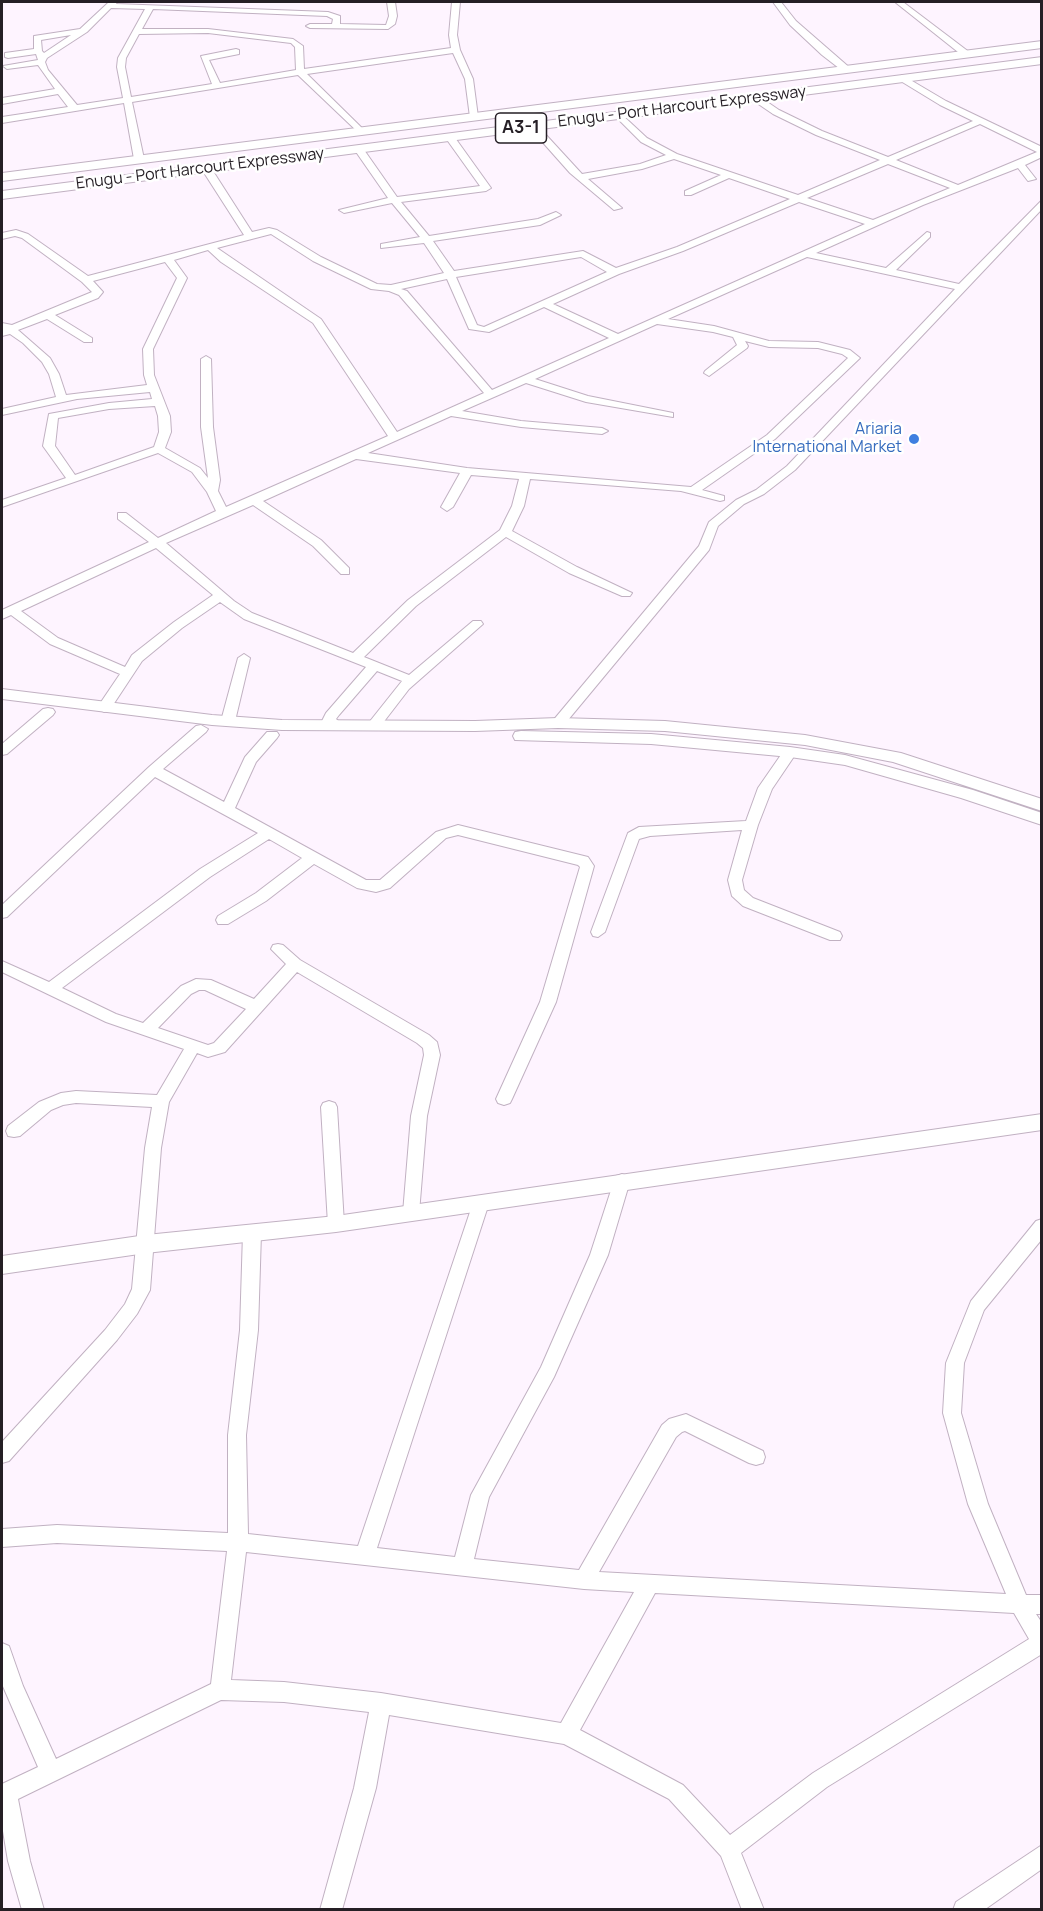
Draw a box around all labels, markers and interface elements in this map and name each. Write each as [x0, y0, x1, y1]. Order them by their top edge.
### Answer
street label: Enugu - Port Harcourt Expressway [557, 82, 807, 132]
road number: A3-1 [496, 113, 546, 143]
street label: Enugu - Port Harcourt Expressway [75, 144, 325, 194]
place label: Ariaria International Market [753, 420, 902, 458]
marker: Ariaria International Market [907, 432, 921, 446]

